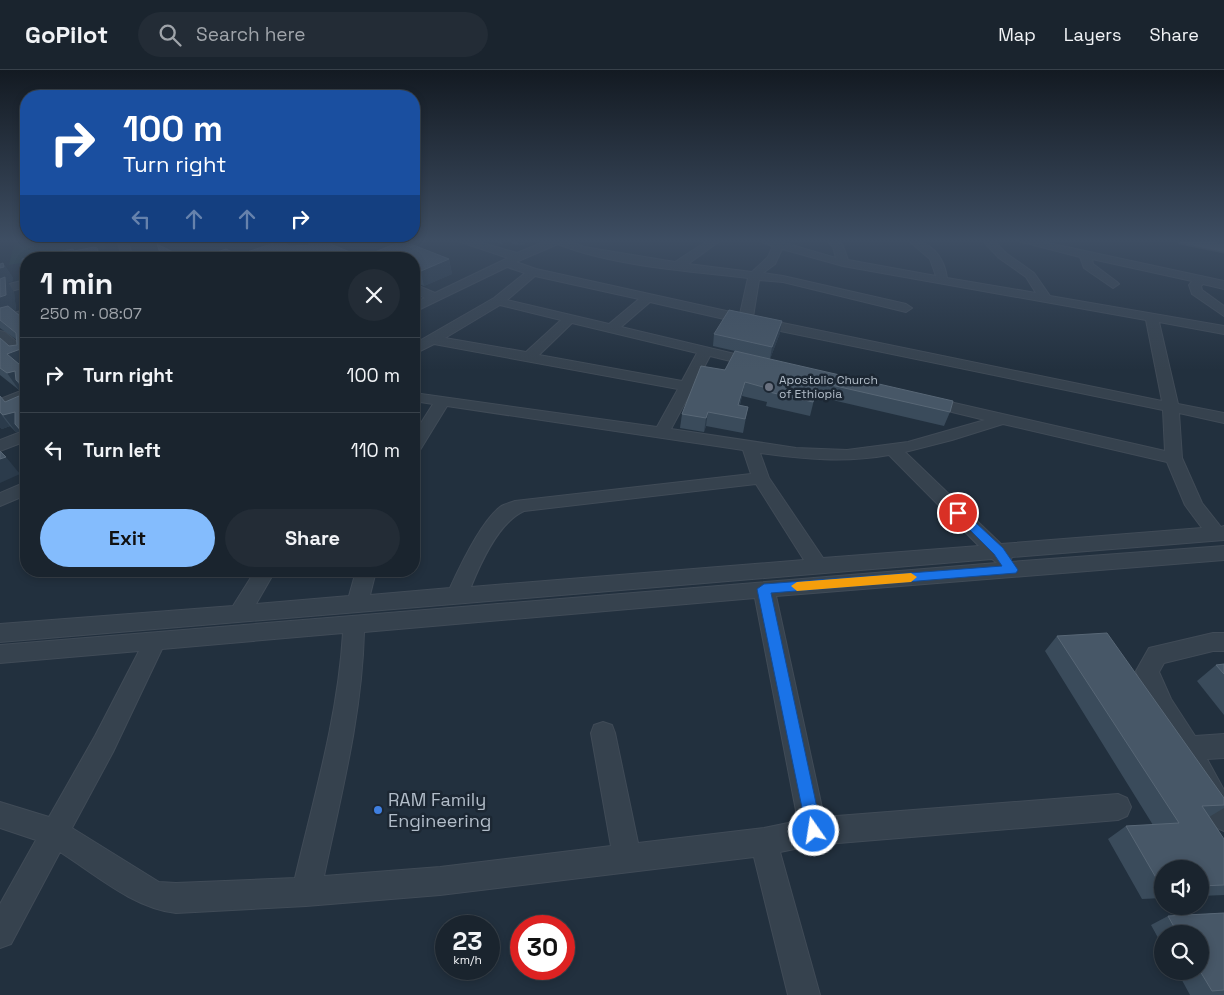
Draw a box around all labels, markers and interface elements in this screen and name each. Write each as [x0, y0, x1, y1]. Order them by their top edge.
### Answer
search box [138, 12, 488, 57]
text: GoPilot [25, 19, 108, 50]
icon: search [156, 21, 184, 49]
text: Search here [196, 22, 306, 47]
text: Map [998, 23, 1036, 46]
text: Layers [1064, 23, 1121, 46]
text: Share [1149, 23, 1199, 46]
text: 100 m [123, 107, 223, 151]
icon: right [40, 110, 105, 175]
text: Turn right [123, 150, 226, 178]
icon: left [127, 205, 155, 233]
icon: ahead [180, 205, 208, 233]
icon: ahead [233, 205, 261, 233]
icon: right [286, 205, 314, 233]
text: 1 min [40, 264, 113, 303]
button: close [348, 269, 400, 321]
text: 250 m · 08:07 [40, 303, 142, 324]
icon: right [40, 361, 68, 389]
text: Turn right [83, 363, 173, 388]
text: 100 m [346, 363, 400, 388]
place label: Apostolic Church of Ethiopia [779, 372, 878, 402]
marker: Apostolic Church of Ethiopia [763, 381, 775, 393]
icon: left [40, 436, 68, 464]
text: Turn left [83, 438, 161, 463]
text: 110 m [351, 438, 400, 463]
pin [937, 492, 979, 534]
icon: arrive [944, 499, 972, 527]
button: Exit [40, 509, 215, 567]
button: Share [225, 509, 400, 567]
place label: RAM Family Engineering [388, 788, 491, 832]
marker: RAM Family Engineering [372, 804, 384, 816]
position arrow [787, 804, 839, 856]
map controls [1154, 860, 1209, 980]
button: sound [1154, 860, 1209, 915]
speed limit sign: 30 [510, 915, 575, 980]
text: 23 [452, 925, 483, 957]
button: search [1154, 925, 1209, 980]
text: km/h [453, 952, 482, 968]

